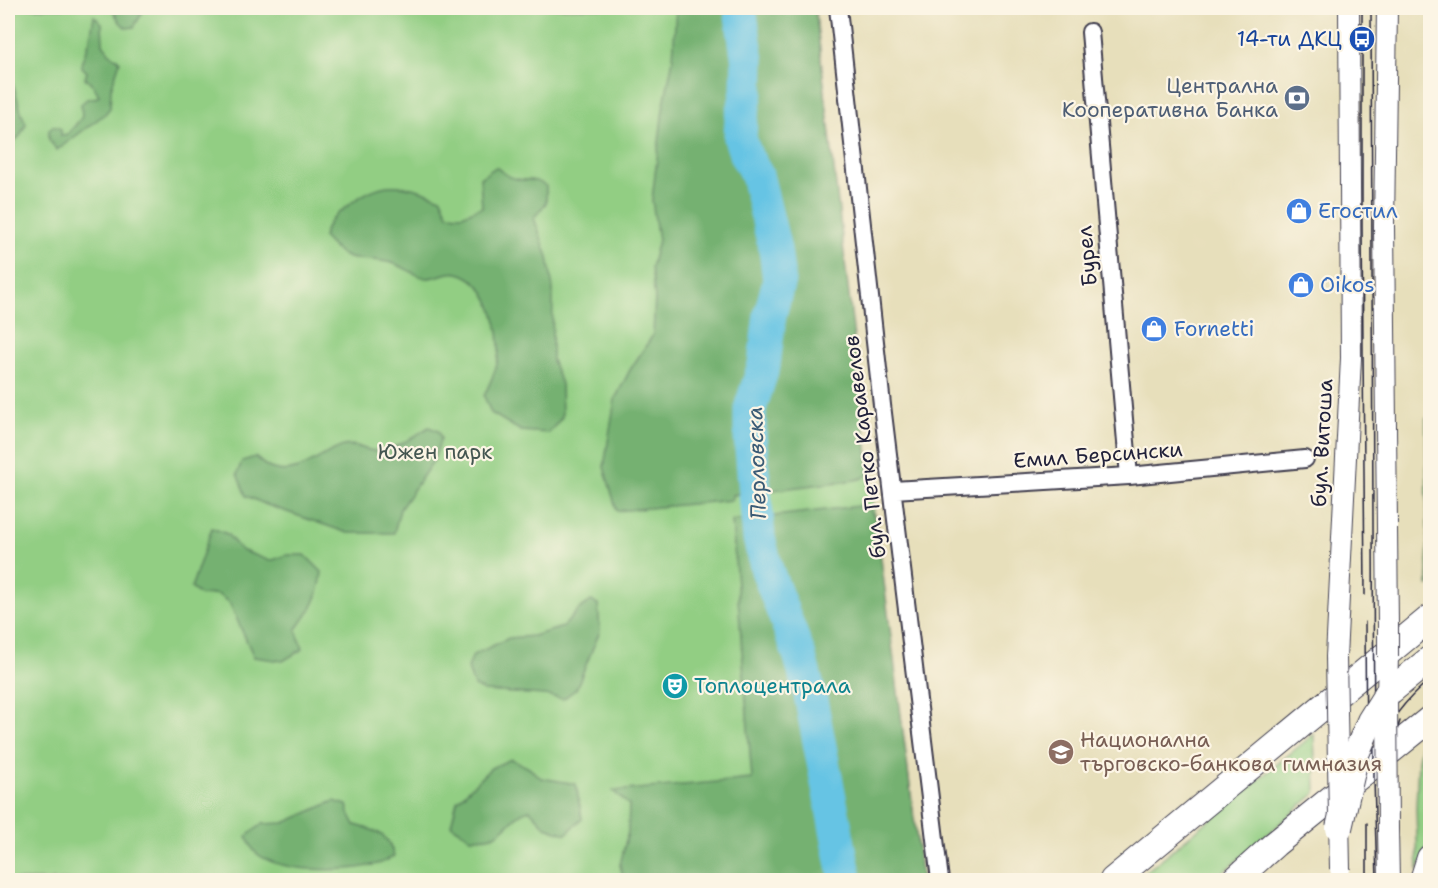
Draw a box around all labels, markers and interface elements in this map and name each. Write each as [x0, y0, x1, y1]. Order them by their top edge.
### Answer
bus stop icon: 14-ти ДКЦ [1347, 24, 1377, 54]
place label: 14-ти ДКЦ [1237, 25, 1342, 53]
place label: Централна Кооперативна Банка [1062, 72, 1278, 124]
bank icon: Централна Кооперативна Банка [1282, 83, 1312, 113]
shop icon: Егостил [1284, 196, 1314, 226]
place label: Егостил [1318, 197, 1398, 225]
street label: Бурел [1070, 224, 1104, 288]
shop icon: Oikos [1286, 270, 1316, 300]
place label: Oikos [1320, 271, 1375, 299]
shop icon: Fornetti [1139, 314, 1169, 344]
place label: Fornetti [1174, 315, 1254, 343]
street label: бул. Петко Каравелов [837, 334, 893, 560]
street label: бул. Витоша [1305, 378, 1339, 508]
water label: Перловска [740, 406, 773, 520]
street label: Емил Берсински [1012, 435, 1184, 475]
park label: Южен парк [378, 438, 492, 466]
theatre icon: Топлоцентрала [660, 671, 690, 701]
place label: Топлоцентрала [694, 672, 851, 700]
place label: Национална търговско-банкова гимназия [1080, 726, 1382, 778]
school or university icon: Национална търговско-банкова гимназия [1046, 737, 1076, 767]

